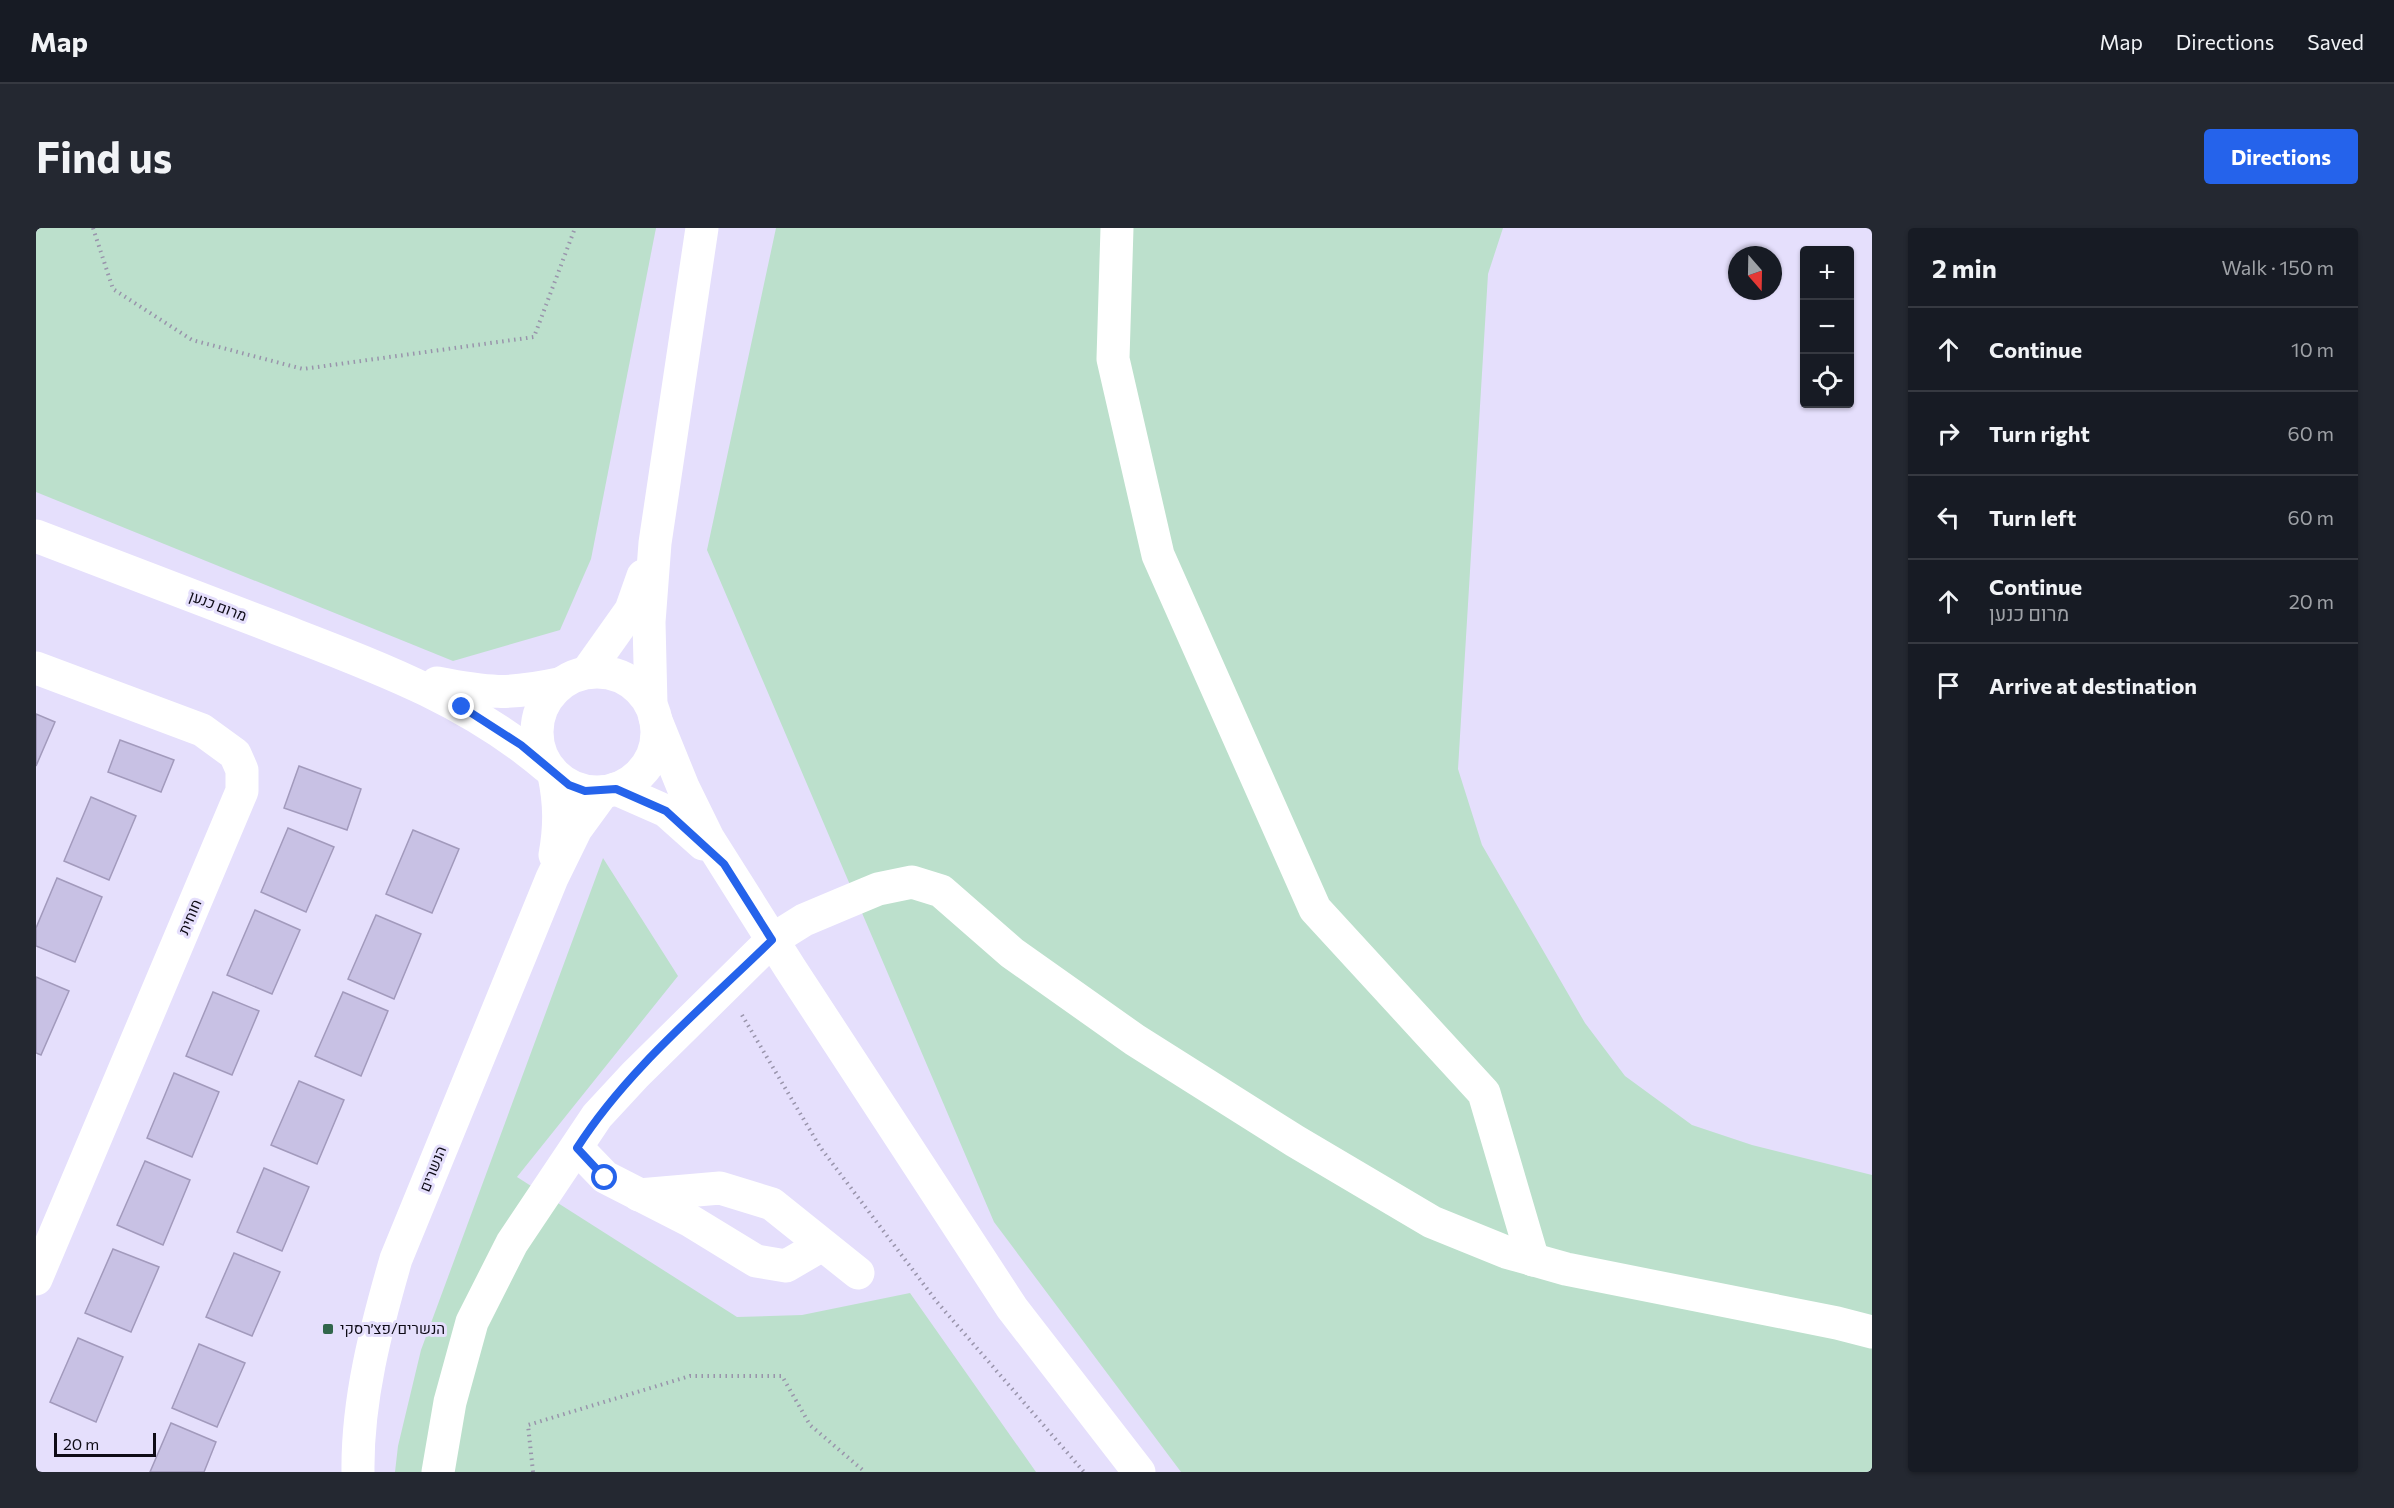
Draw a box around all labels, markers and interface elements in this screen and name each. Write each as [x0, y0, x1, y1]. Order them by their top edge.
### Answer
text: Map [30, 24, 88, 58]
text: Map [2100, 29, 2143, 54]
text: Directions [2176, 29, 2274, 54]
text: Saved [2307, 29, 2364, 54]
button: Directions [2204, 129, 2358, 184]
text: Find us [36, 130, 172, 182]
north arrow [1728, 246, 1782, 300]
map controls [1800, 246, 1854, 408]
button: + [1800, 246, 1854, 300]
text: 2 min [1932, 252, 1997, 283]
text: Walk · 150 m [2222, 255, 2334, 279]
button: − [1800, 300, 1854, 354]
icon: ahead [1932, 333, 1965, 366]
text: Continue [1989, 336, 2082, 363]
text: 10 m [2291, 337, 2334, 361]
button: locate [1800, 354, 1854, 408]
icon: right [1932, 417, 1965, 450]
text: Turn right [1989, 420, 2090, 447]
text: 60 m [2288, 421, 2334, 445]
icon: left [1932, 501, 1965, 534]
text: Turn left [1989, 504, 2076, 531]
text: 60 m [2288, 505, 2334, 529]
text: Continue [1989, 573, 2082, 600]
icon: ahead [1932, 585, 1965, 618]
street label: מרום כנען [187, 586, 250, 624]
text: 20 m [2289, 589, 2334, 613]
text: מרום כנען [1989, 601, 2069, 625]
icon: arrive [1932, 669, 1965, 702]
text: Arrive at destination [1989, 672, 2197, 699]
route end [448, 693, 474, 719]
street label: חוחית [174, 896, 205, 937]
street label: הנשרים [415, 1143, 449, 1194]
route start [591, 1164, 617, 1190]
place label: הנשרים/פצ׳רסקי [340, 1319, 445, 1337]
marker: הנשרים/פצ׳רסקי [321, 1322, 335, 1336]
scale bar [54, 1430, 156, 1458]
text: 20 m [63, 1434, 99, 1453]

